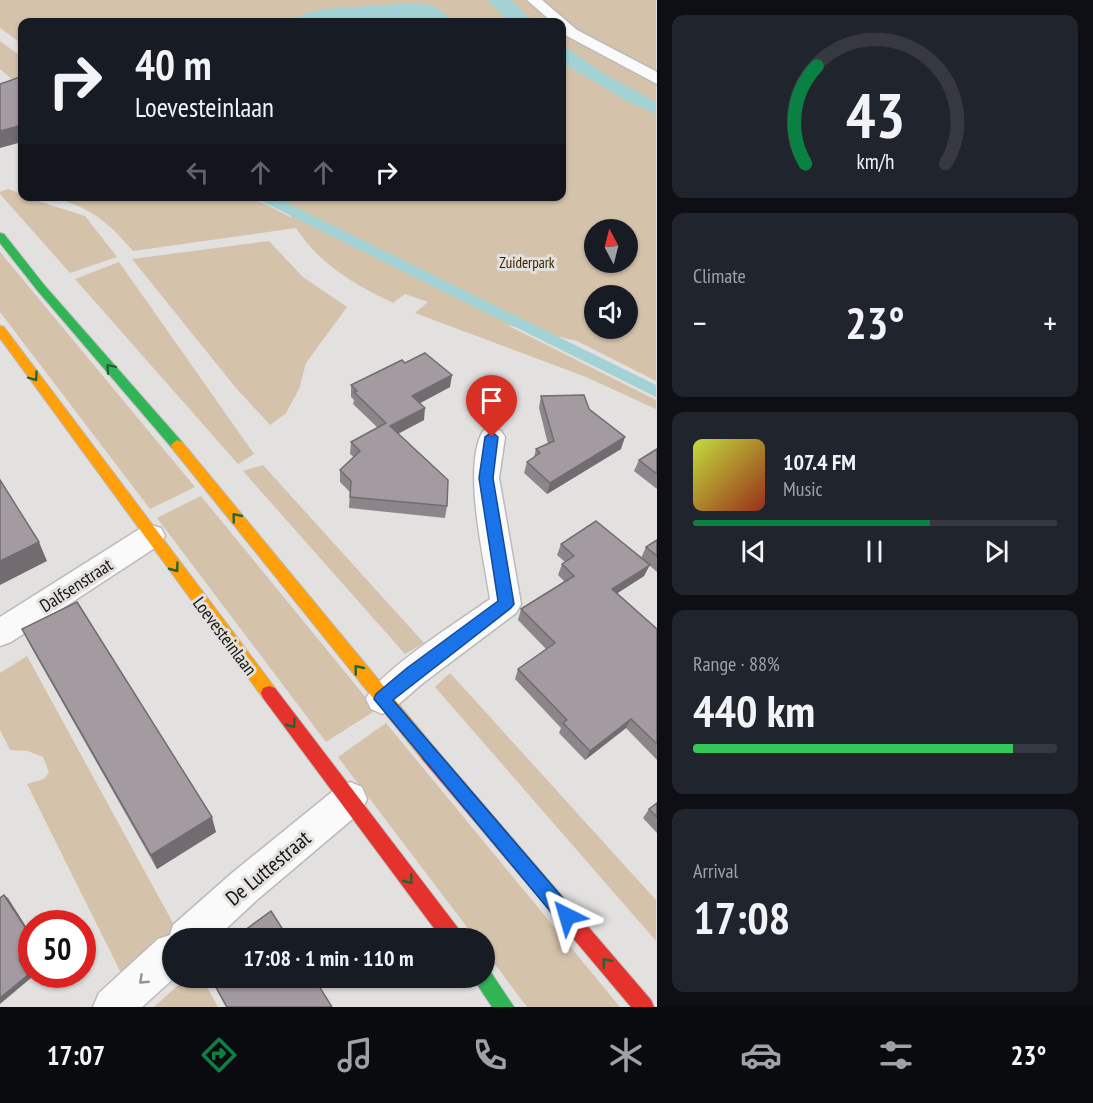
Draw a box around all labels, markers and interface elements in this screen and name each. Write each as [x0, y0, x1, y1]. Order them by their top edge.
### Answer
text: 40 m [135, 37, 212, 92]
icon: right [36, 42, 114, 120]
text: 43 [845, 74, 905, 155]
text: Loevesteinlaan [135, 90, 274, 124]
text: km/h [856, 147, 894, 175]
icon: left [181, 156, 214, 189]
icon: ahead [244, 156, 277, 189]
icon: ahead [307, 156, 340, 189]
icon: right [370, 156, 403, 189]
north arrow [584, 219, 638, 273]
map controls [584, 219, 638, 339]
park label: Zuiderpark [499, 253, 555, 272]
text: Climate [693, 263, 746, 289]
button: sound [584, 285, 638, 339]
text: 23° [845, 293, 905, 351]
text: − [693, 301, 707, 344]
text: + [1043, 301, 1057, 344]
one-way arrow [106, 364, 117, 375]
one-way arrow [27, 371, 38, 382]
pin [466, 375, 517, 437]
icon: arrive [475, 384, 508, 417]
text: 107.4 FM [783, 448, 856, 476]
text: Music [783, 476, 823, 502]
one-way arrow [233, 513, 244, 524]
icon: previous [737, 535, 770, 568]
icon: pause [858, 535, 891, 568]
icon: next [980, 535, 1013, 568]
street label: Dalfsenstraat [35, 553, 117, 617]
one-way arrow [167, 561, 178, 572]
street label: Loevesteinlaan [188, 592, 262, 680]
text: Range · 88% [693, 651, 780, 677]
one-way arrow [355, 665, 366, 676]
text: 440 km [693, 681, 815, 739]
one-way arrow [284, 718, 295, 729]
street label: De Luttestraat [220, 824, 316, 911]
text: Arrival [693, 858, 738, 884]
one-way arrow [402, 873, 413, 884]
position arrow [535, 884, 599, 948]
text: 17:08 [693, 888, 790, 946]
speed limit sign: 50 [18, 910, 96, 988]
text: 17:08 · 1 min · 110 m [243, 944, 414, 972]
one-way arrow [602, 958, 613, 969]
one-way arrow [139, 973, 150, 984]
icon: directions [198, 1034, 240, 1076]
icon: music [334, 1034, 376, 1076]
icon: phone [469, 1034, 511, 1076]
icon: climate [605, 1034, 647, 1076]
icon: car [740, 1034, 782, 1076]
icon: filters [875, 1034, 917, 1076]
text: 17:07 [47, 1038, 105, 1072]
text: 23° [1011, 1038, 1046, 1072]

